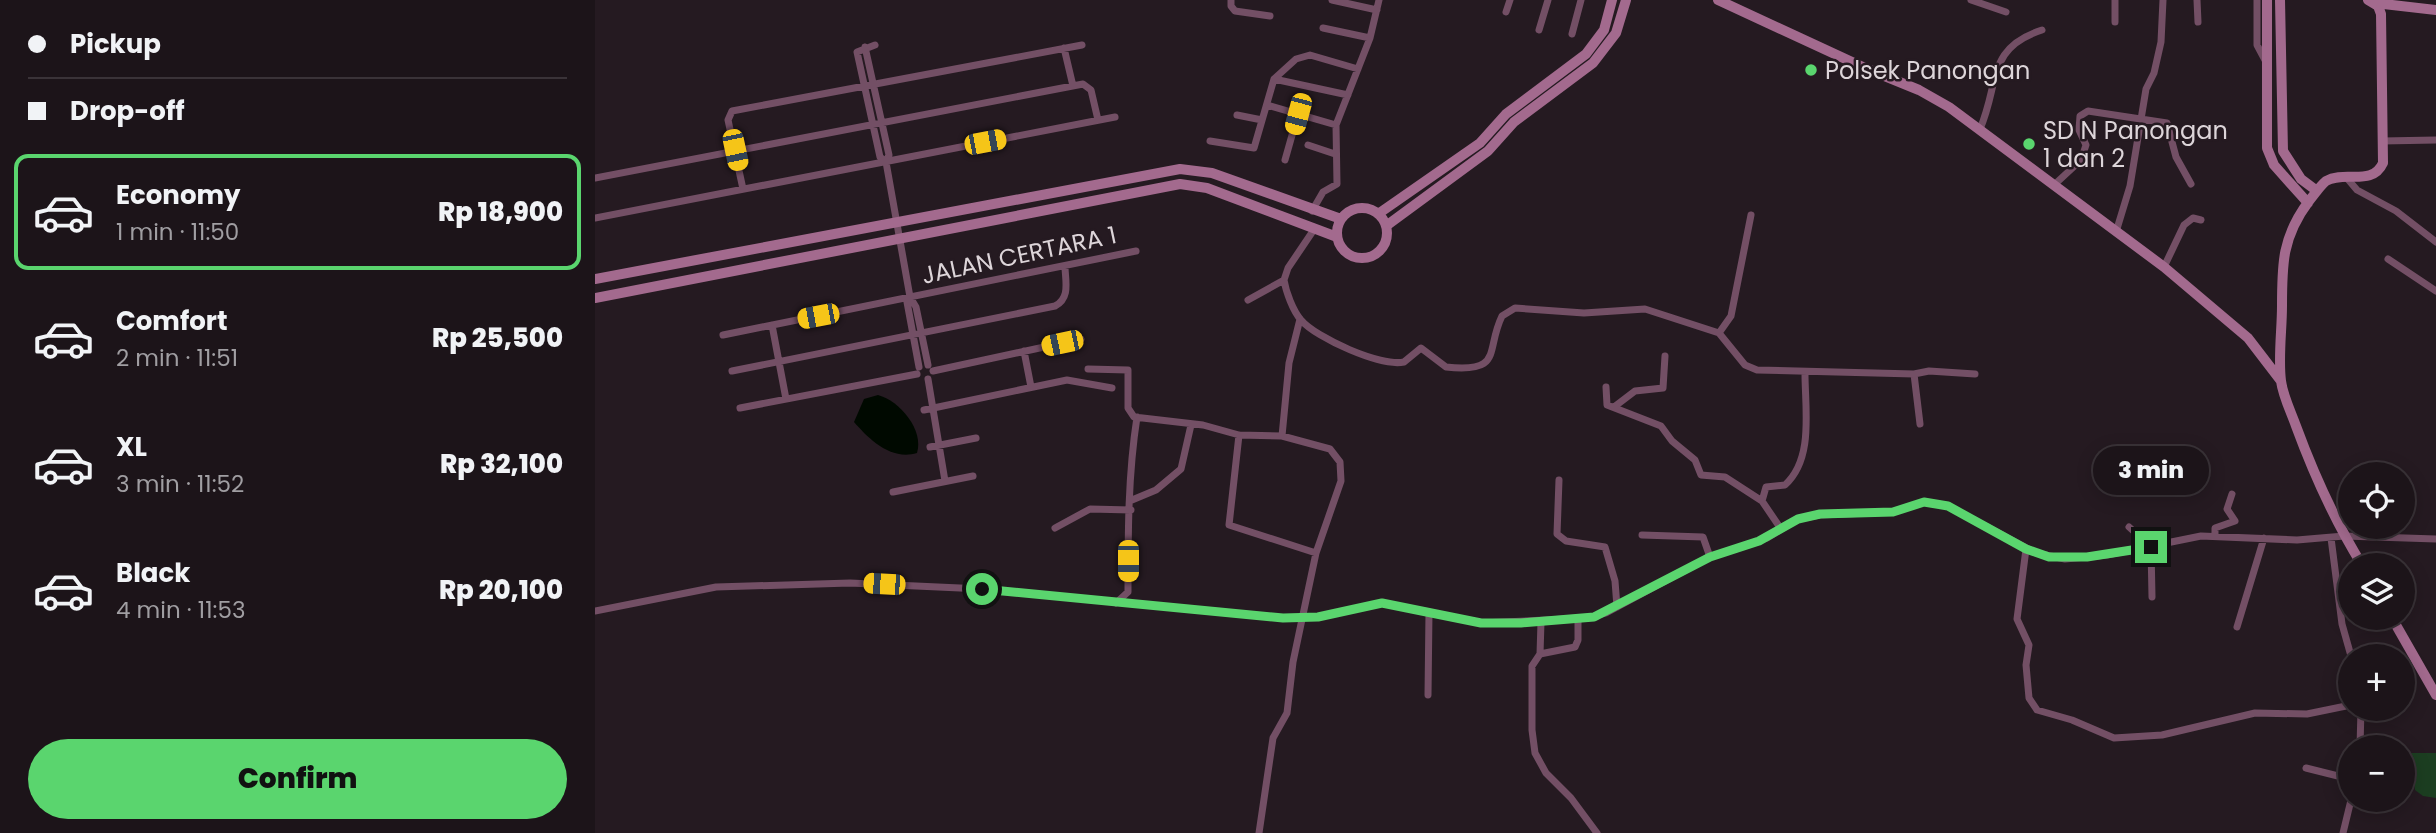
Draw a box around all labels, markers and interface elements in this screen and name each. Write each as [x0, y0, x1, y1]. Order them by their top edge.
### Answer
text: Pickup [70, 26, 161, 62]
place label: Polsek Panongan [1825, 54, 2030, 87]
marker: Polsek Panongan [1803, 62, 1819, 78]
car [1283, 91, 1314, 137]
text: Drop-off [70, 93, 185, 129]
place label: SD N Panongan 1 dan 2 [2043, 114, 2228, 175]
car [721, 127, 750, 173]
car [963, 128, 1008, 156]
marker: SD N Panongan 1 dan 2 [2021, 136, 2037, 152]
text: Economy [116, 177, 240, 213]
icon: car [32, 181, 95, 244]
text: Rp 18,900 [438, 194, 563, 230]
text: 1 min · 11:50 [116, 216, 239, 248]
street label: JALAN CERTARA 1 [919, 218, 1119, 292]
car [796, 302, 841, 330]
text: Comfort [116, 303, 228, 339]
icon: car [32, 307, 95, 370]
text: Rp 25,500 [432, 320, 563, 356]
car [1040, 328, 1085, 358]
text: 2 min · 11:51 [116, 342, 238, 374]
text: XL [116, 429, 147, 465]
icon: car [32, 433, 95, 496]
text: Rp 32,100 [440, 446, 563, 482]
callout: 3 min [2093, 446, 2209, 494]
text: 3 min [2118, 454, 2184, 486]
map controls [2338, 462, 2415, 812]
button: locate [2338, 462, 2415, 539]
text: 3 min · 11:52 [116, 468, 244, 500]
route end [2135, 531, 2167, 563]
car [1118, 540, 1139, 582]
button: layers [2338, 553, 2415, 630]
text: Black [116, 555, 190, 591]
icon: car [32, 559, 95, 622]
text: Rp 20,100 [439, 572, 563, 608]
car [863, 572, 906, 596]
route start [966, 573, 998, 605]
text: 4 min · 11:53 [116, 594, 245, 626]
button: + [2338, 644, 2415, 721]
button: − [2338, 735, 2415, 812]
button: Confirm [28, 739, 567, 819]

